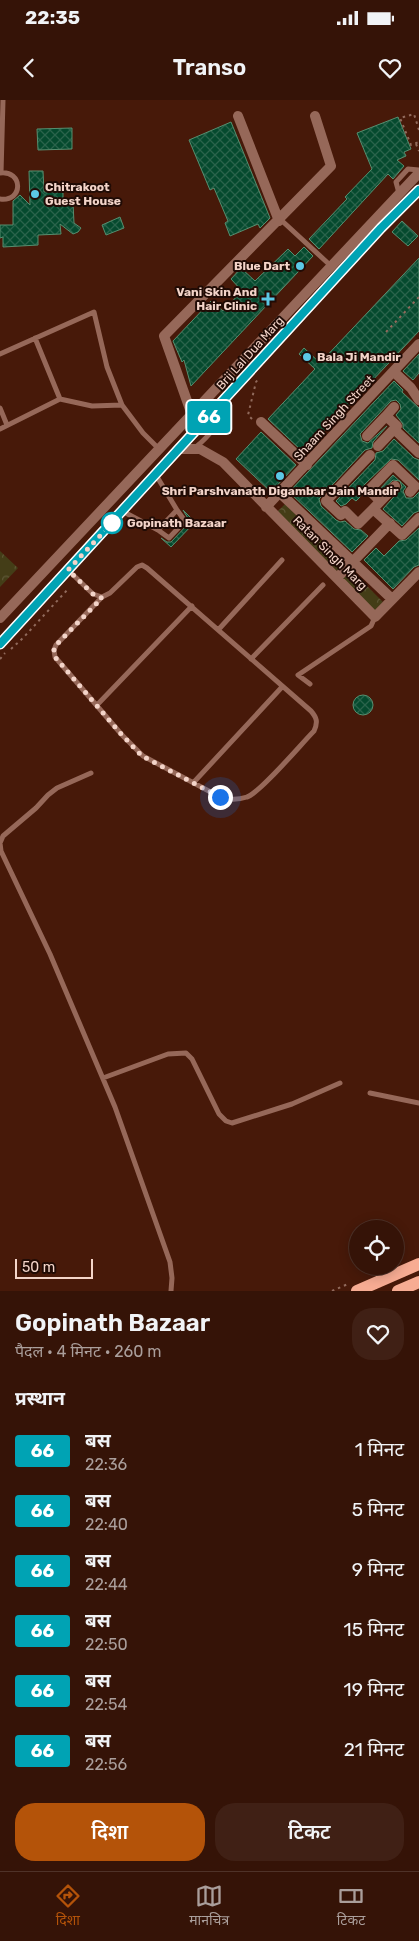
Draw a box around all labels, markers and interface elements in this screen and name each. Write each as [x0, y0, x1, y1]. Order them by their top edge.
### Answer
text: 22:35 [25, 6, 80, 29]
icon: back [15, 54, 43, 82]
text: Transo [173, 54, 246, 81]
icon: heart [376, 54, 404, 82]
place label: Chitrakoot Guest House [45, 180, 121, 208]
marker: Chitrakoot Guest House [29, 188, 41, 200]
place label: Blue Dart [234, 259, 290, 273]
marker: Blue Dart [294, 260, 306, 272]
place label: Vani Skin And Hair Clinic [176, 285, 257, 313]
marker: Vani Skin And Hair Clinic [261, 292, 275, 306]
street label: Brij Lal Dua Marg [214, 314, 286, 392]
place label: Bala Ji Mandir [317, 350, 401, 364]
marker: Bala Ji Mandir [301, 351, 313, 363]
street label: Shaam Singh Street [291, 372, 377, 464]
line badge: 66 [186, 401, 232, 433]
text: 66 [197, 406, 221, 428]
marker: Shri Parshvanath Digambar Jain Mandir [274, 470, 286, 482]
place label: Shri Parshvanath Digambar Jain Mandir [162, 484, 399, 498]
marker: Gopinath Bazaar [101, 512, 123, 534]
street label: Ratan Singh Marg [290, 513, 370, 593]
place label: Gopinath Bazaar [127, 516, 227, 530]
your location [208, 785, 233, 810]
map controls [349, 1220, 404, 1275]
button: locate [349, 1220, 404, 1275]
scale bar [15, 1256, 92, 1279]
text: 50 m [22, 1259, 55, 1276]
button: heart [352, 1308, 404, 1360]
text: Gopinath Bazaar [15, 1309, 210, 1337]
text: पैदल · 4 मिनट · 260 m [15, 1342, 162, 1361]
text: प्रस्थान [15, 1387, 65, 1410]
text: बस [85, 1429, 111, 1452]
text: 1 मिनट [355, 1438, 404, 1461]
text: 66 [31, 1440, 54, 1462]
text: 22:36 [85, 1455, 127, 1474]
text: बस [85, 1489, 111, 1512]
text: 5 मिनट [352, 1498, 404, 1521]
text: 66 [31, 1500, 54, 1522]
text: 22:40 [85, 1515, 128, 1534]
text: बस [85, 1549, 111, 1572]
text: 9 मिनट [352, 1558, 404, 1581]
text: 66 [31, 1560, 54, 1582]
text: 22:44 [85, 1575, 128, 1594]
text: बस [85, 1609, 111, 1632]
text: 15 मिनट [344, 1618, 404, 1641]
text: 66 [31, 1620, 54, 1642]
text: 22:50 [85, 1635, 128, 1654]
text: बस [85, 1669, 111, 1692]
text: 19 मिनट [344, 1678, 404, 1701]
text: 66 [31, 1680, 54, 1702]
text: 22:54 [85, 1695, 127, 1714]
text: बस [85, 1729, 111, 1752]
text: 21 मिनट [344, 1738, 404, 1761]
text: 66 [31, 1740, 54, 1762]
text: 22:56 [85, 1755, 127, 1774]
button: दिशा [15, 1803, 205, 1861]
button: टिकट [215, 1803, 404, 1861]
tab: दिशा [54, 1882, 82, 1931]
tab: मानचित्र [189, 1882, 229, 1931]
tab: टिकट [337, 1882, 365, 1931]

